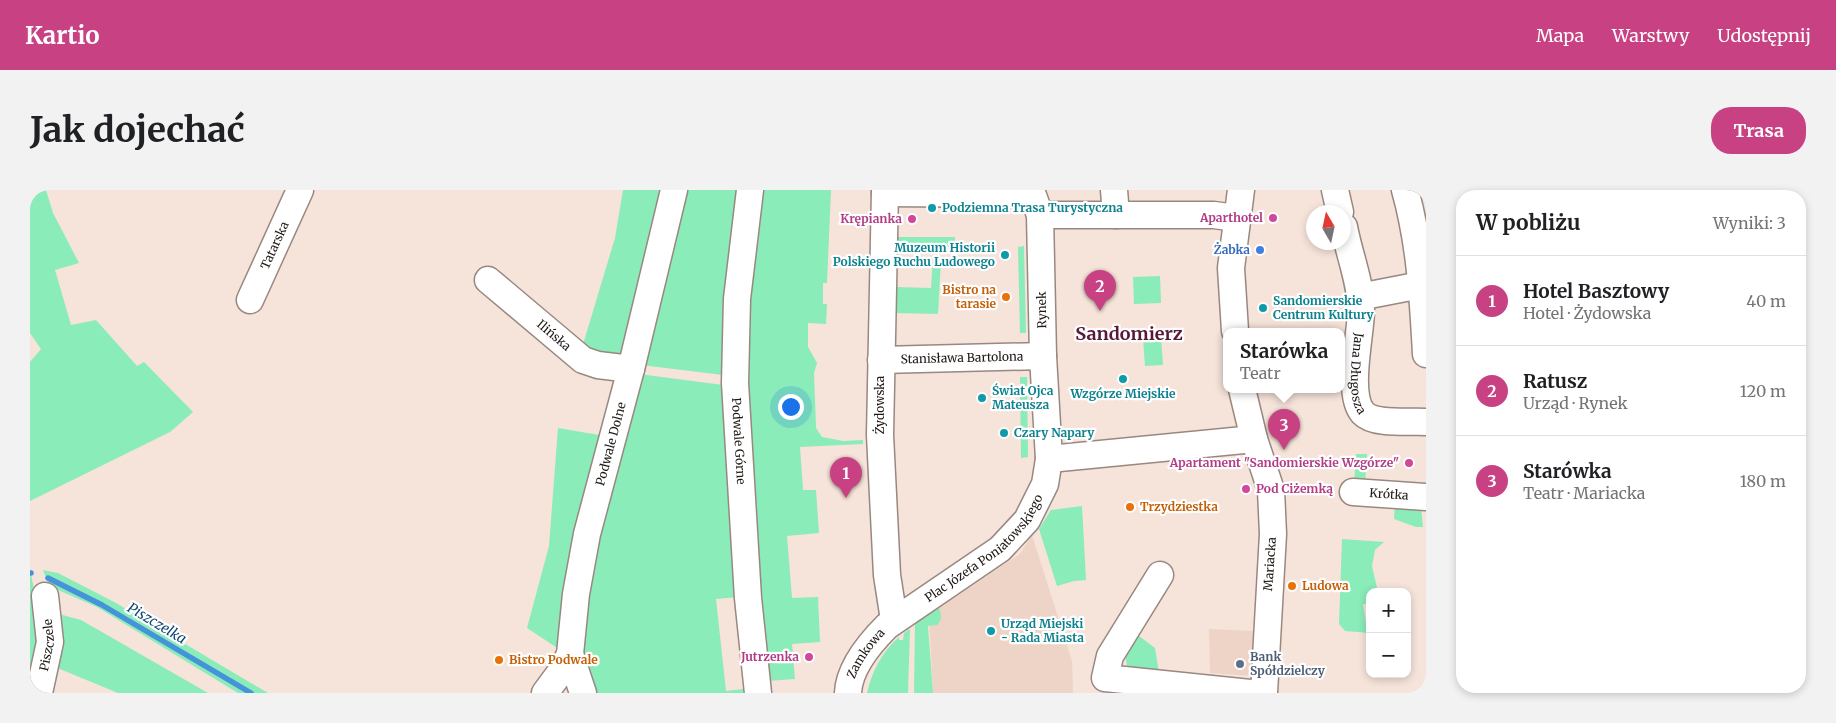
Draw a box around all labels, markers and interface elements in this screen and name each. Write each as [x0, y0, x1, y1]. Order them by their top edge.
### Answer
text: Kartio [25, 20, 100, 51]
text: Mapa [1536, 24, 1584, 47]
text: Warstwy [1612, 24, 1689, 47]
text: Udostępnij [1717, 24, 1811, 47]
button: Trasa [1711, 107, 1806, 154]
text: Jak dojechać [30, 108, 245, 152]
place label: Podziemna Trasa Turystyczna [942, 200, 1123, 215]
marker: Podziemna Trasa Turystyczna [926, 202, 938, 214]
north arrow [1306, 205, 1351, 250]
text: W pobliżu [1476, 209, 1581, 236]
place label: Aparthotel [1199, 210, 1263, 225]
place label: Krępianka [840, 211, 902, 226]
marker: Aparthotel [1267, 212, 1279, 224]
marker: Krępianka [906, 213, 918, 225]
text: Wyniki: 3 [1713, 213, 1786, 233]
street label: Tatarska [257, 218, 292, 271]
place label: Muzeum Historii Polskiego Ruchu Ludowego [833, 240, 995, 269]
place label: Żabka [1214, 242, 1250, 257]
marker: Żabka [1254, 244, 1266, 256]
marker: Muzeum Historii Polskiego Ruchu Ludowego [999, 249, 1011, 261]
pin: 2 [1084, 270, 1116, 311]
text: Hotel Basztowy [1523, 279, 1669, 303]
place label: Bistro na tarasie [942, 282, 996, 311]
marker: Bistro na tarasie [1000, 291, 1012, 303]
street label: Rynek [1034, 291, 1049, 329]
text: 1 [1488, 291, 1496, 311]
text: 40 m [1746, 291, 1786, 311]
place label: Sandomierskie Centrum Kultury [1273, 293, 1375, 322]
marker: Sandomierskie Centrum Kultury [1257, 302, 1269, 314]
text: Hotel · Żydowska [1523, 303, 1651, 323]
street label: Ilińska [534, 316, 575, 354]
district label: Sandomierz [1075, 322, 1183, 345]
popup [1223, 328, 1345, 393]
street label: Jana Długosza [1348, 331, 1370, 418]
text: Starówka [1240, 339, 1328, 363]
street label: Stanisława Bartolona [900, 348, 1024, 367]
text: Teatr [1240, 363, 1281, 383]
text: Ratusz [1523, 369, 1587, 393]
marker: Wzgórze Miejskie [1117, 373, 1129, 385]
street label: Żydowska [872, 375, 887, 434]
text: 2 [1487, 381, 1497, 401]
text: 120 m [1740, 381, 1786, 401]
place label: Świat Ojca Mateusza [992, 383, 1054, 412]
place label: Wzgórze Miejskie [1069, 386, 1176, 401]
marker: Świat Ojca Mateusza [976, 392, 988, 404]
text: Urząd · Rynek [1523, 393, 1628, 413]
your location [778, 394, 804, 420]
street label: Podwale Górne [729, 397, 749, 485]
street label: Podwale Dolne [592, 400, 629, 487]
pin: 3 [1268, 409, 1300, 450]
place label: Czary Napary [1014, 425, 1095, 440]
marker: Czary Napary [998, 427, 1010, 439]
place label: Apartament "Sandomierskie Wzgórze" [1169, 455, 1399, 470]
pin: 1 [830, 457, 862, 498]
marker: Apartament "Sandomierskie Wzgórze" [1403, 457, 1415, 469]
text: Starówka [1523, 459, 1612, 483]
text: 3 [1487, 471, 1497, 491]
text: 180 m [1740, 471, 1786, 491]
place label: Pod Ciżemką [1256, 481, 1333, 496]
marker: Pod Ciżemką [1240, 483, 1252, 495]
text: Teatr · Mariacka [1523, 483, 1645, 503]
street label: Krótka [1369, 485, 1410, 503]
street label: Plac Józefa Poniatowskiego [922, 492, 1046, 605]
place label: Trzydziestka [1140, 499, 1218, 514]
marker: Trzydziestka [1124, 501, 1136, 513]
street label: Mariacka [1260, 536, 1279, 591]
place label: Ludowa [1302, 578, 1349, 593]
marker: Ludowa [1286, 580, 1298, 592]
map controls [1366, 588, 1411, 678]
button: + [1366, 588, 1411, 633]
water label: Piszczelka [124, 598, 190, 648]
place label: Urząd Miejski - Rada Miasta [1001, 616, 1084, 645]
street label: Piszczele [36, 618, 57, 672]
street label: Zamkowa [843, 625, 888, 680]
marker: Urząd Miejski - Rada Miasta [985, 625, 997, 637]
button: − [1366, 633, 1411, 678]
place label: Jutrzenka [740, 649, 799, 664]
place label: Bank Spółdzielczy [1250, 649, 1326, 678]
marker: Jutrzenka [803, 651, 815, 663]
place label: Bistro Podwale [509, 652, 598, 667]
marker: Bistro Podwale [493, 654, 505, 666]
marker: Bank Spółdzielczy [1234, 658, 1246, 670]

